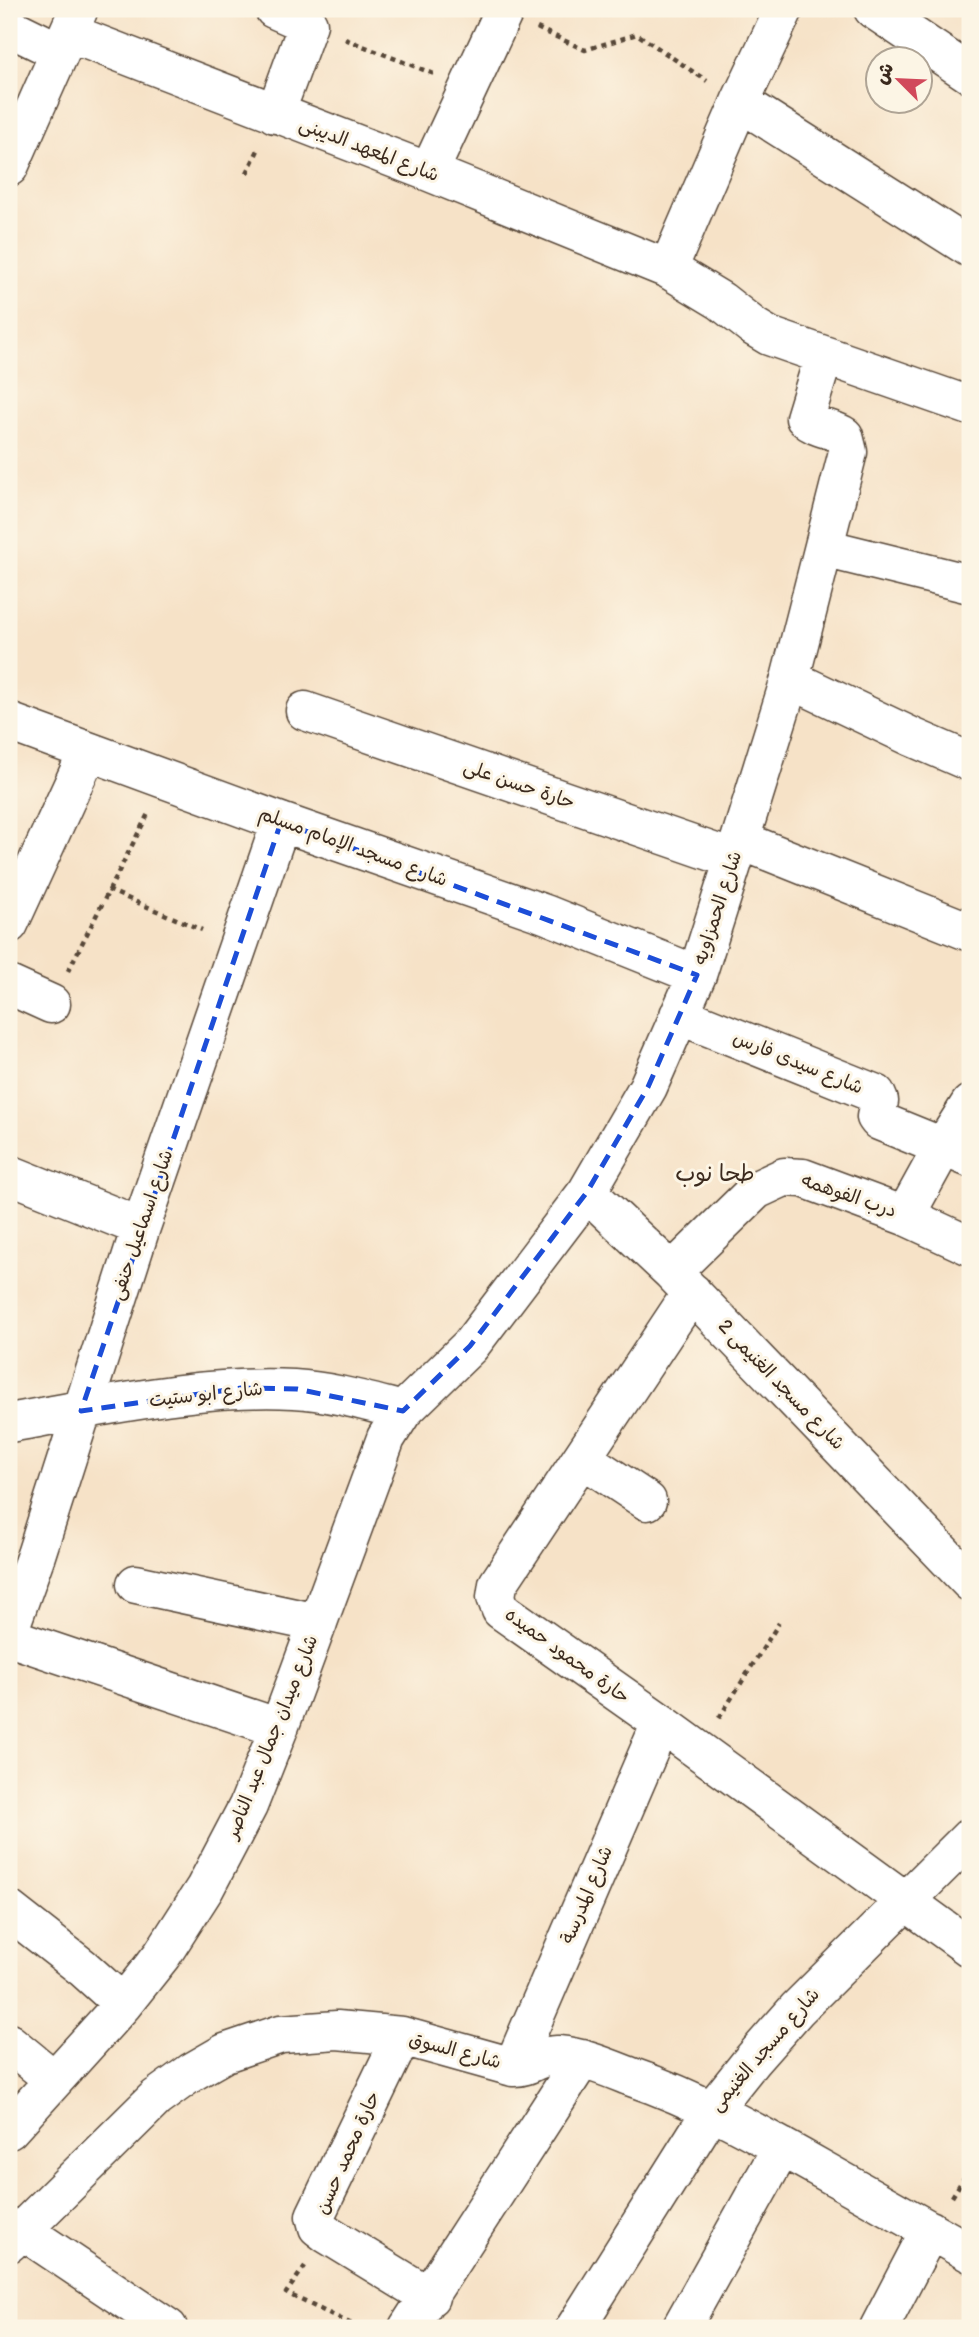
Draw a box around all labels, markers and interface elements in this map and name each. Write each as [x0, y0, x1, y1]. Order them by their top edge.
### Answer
north arrow [864, 46, 934, 116]
text: ش [870, 59, 900, 88]
street label: شارع المعهد الديبنى [296, 113, 442, 188]
street label: حارة حسن على [460, 755, 578, 815]
street label: شارع مسجد الإمام مسلم [255, 802, 450, 894]
street label: شارع الحمزاويه [689, 848, 748, 968]
street label: شارع سيدى فارس [729, 1026, 866, 1100]
street label: شارع اسماعيل حنفى [106, 1147, 179, 1303]
district label: طحا نوب [675, 1160, 755, 1188]
street label: درب الفوهمه [798, 1169, 900, 1223]
street label: شارع مسجد الغنيمى 2 [712, 1315, 849, 1456]
street label: شارع ابو ستيت [148, 1378, 264, 1413]
street label: حارة محمود حميده [500, 1603, 634, 1709]
street label: شارع ميدان جمال عبد الناصر [220, 1632, 324, 1844]
street label: شارع المدرسة [556, 1843, 619, 1948]
street label: شارع مسجد الغنيمى [705, 1984, 826, 2117]
street label: شارع السوق [406, 2028, 504, 2075]
street label: حارة محمد حسن [311, 2088, 385, 2218]

